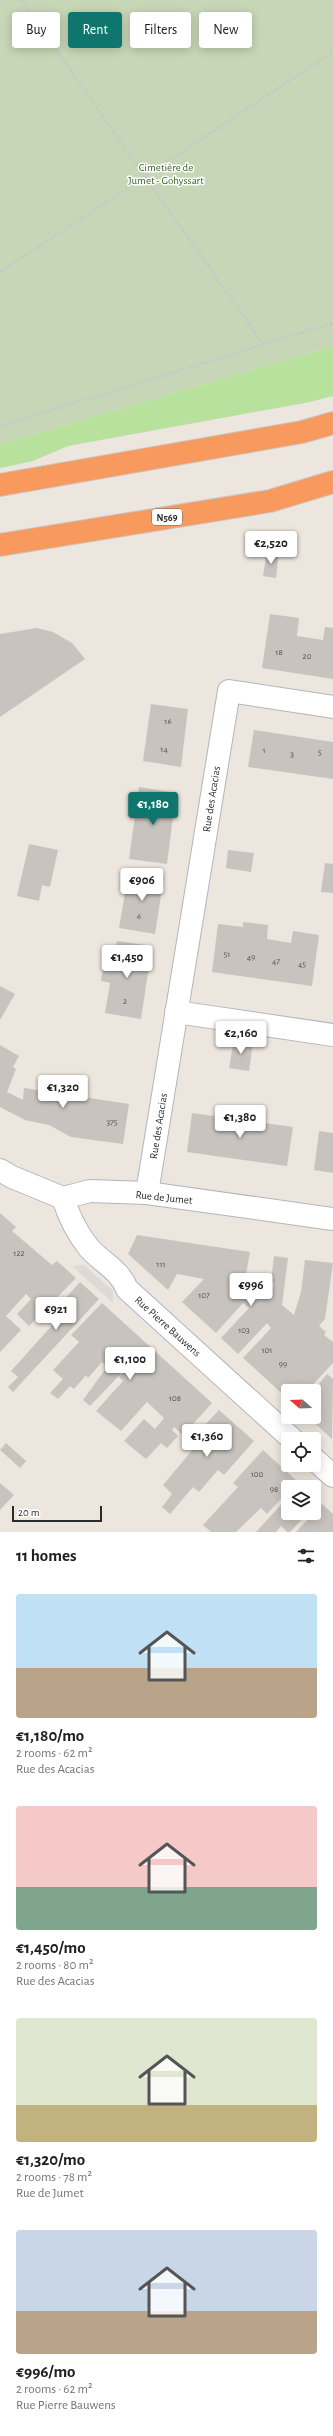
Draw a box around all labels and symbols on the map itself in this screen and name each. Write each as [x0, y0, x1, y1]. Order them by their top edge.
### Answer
park label: Cimetière de Jumet - Gohyssart [128, 162, 204, 186]
road number: N569 [152, 509, 182, 525]
pin: €2,520 [238, 531, 304, 565]
house number: 18 [275, 648, 283, 657]
house number: 20 [303, 652, 312, 661]
house number: 16 [164, 717, 172, 726]
house number: 14 [160, 745, 168, 754]
house number: 1 [262, 746, 266, 755]
house number: 5 [318, 748, 322, 757]
house number: 3 [290, 750, 294, 759]
street label: Rue des Acacias [201, 765, 222, 833]
pin: €1,180 [120, 792, 186, 826]
pin: €906 [118, 868, 166, 902]
house number: 6 [137, 912, 141, 921]
pin: €1,450 [94, 945, 160, 979]
house number: 51 [224, 950, 230, 959]
house number: 49 [247, 953, 255, 962]
house number: 47 [272, 957, 280, 966]
house number: 45 [298, 960, 306, 969]
house number: 2 [123, 997, 127, 1006]
pin: €2,160 [208, 1021, 274, 1055]
pin: €1,320 [30, 1075, 96, 1109]
street label: Rue des Acacias [148, 1092, 169, 1160]
pin: €1,380 [207, 1105, 273, 1139]
house number: 375 [106, 1118, 118, 1127]
street label: Rue de Jumet [135, 1189, 193, 1206]
house number: 122 [13, 1249, 25, 1258]
house number: 111 [156, 1260, 166, 1269]
pin: €996 [227, 1273, 275, 1307]
house number: 107 [198, 1291, 210, 1300]
street label: Rue Pierre Bauwens [133, 1294, 203, 1359]
pin: €921 [32, 1297, 80, 1331]
house number: 103 [238, 1326, 250, 1335]
house number: 101 [262, 1346, 272, 1355]
pin: €1,100 [97, 1347, 163, 1381]
house number: 99 [279, 1360, 287, 1369]
north arrow [281, 1384, 321, 1424]
house number: 108 [169, 1394, 181, 1403]
pin: €1,360 [174, 1424, 240, 1458]
house number: 100 [251, 1470, 264, 1479]
house number: 98 [270, 1485, 278, 1494]
scale bar [12, 1504, 102, 1523]

